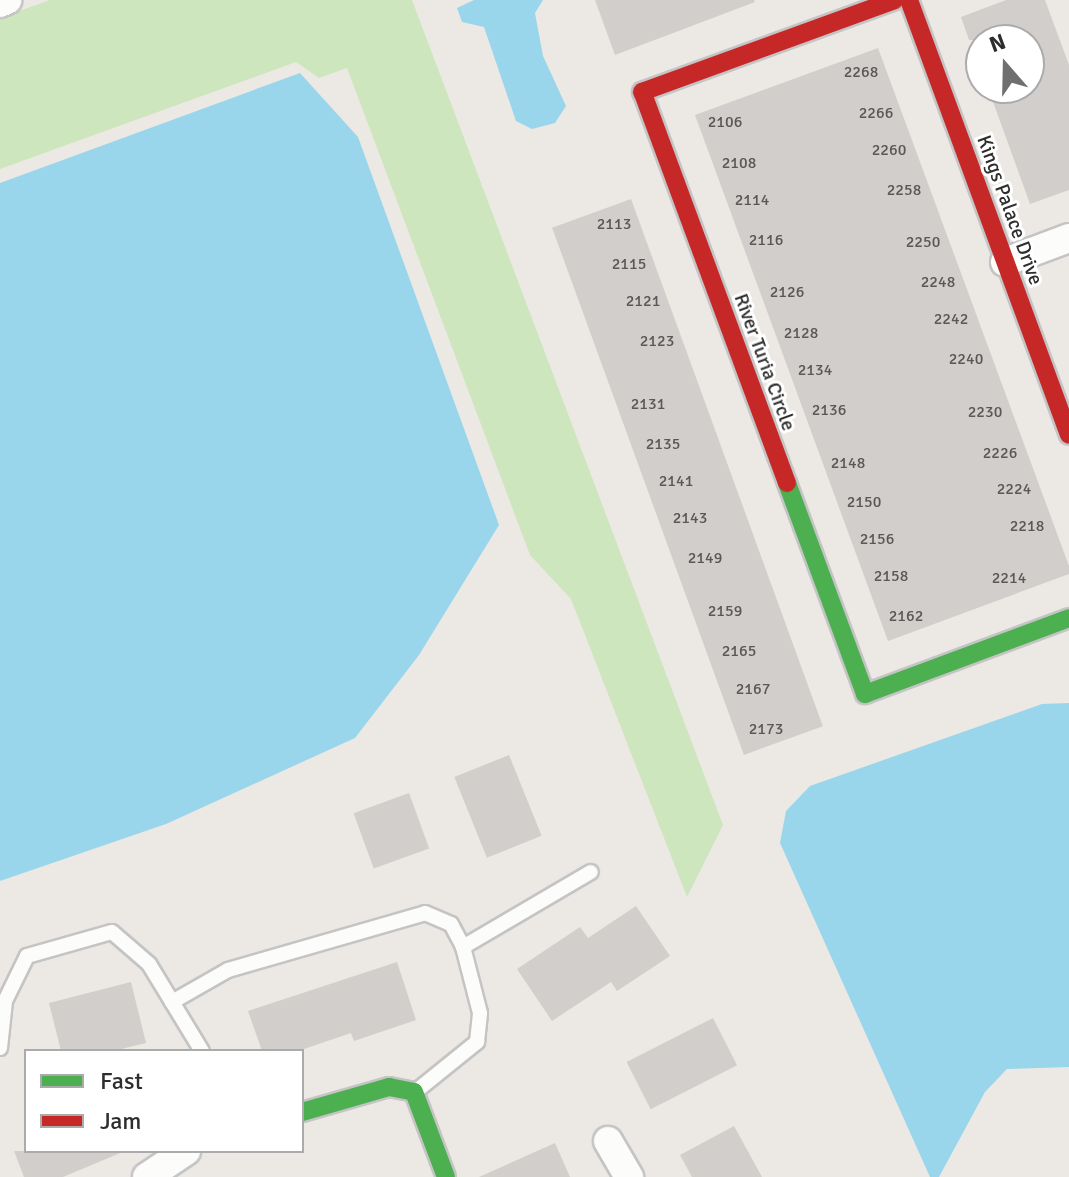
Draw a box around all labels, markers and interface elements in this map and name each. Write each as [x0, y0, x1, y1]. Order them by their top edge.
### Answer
north arrow [965, 24, 1045, 104]
text: N [985, 28, 1009, 58]
house number: 2268 [844, 62, 878, 82]
house number: 2266 [859, 103, 893, 123]
house number: 2106 [708, 112, 742, 132]
street label: Kings Palace Drive [972, 132, 1048, 288]
house number: 2260 [872, 140, 906, 160]
house number: 2108 [722, 153, 756, 173]
house number: 2258 [887, 180, 921, 200]
house number: 2114 [735, 190, 769, 210]
house number: 2113 [597, 214, 631, 234]
house number: 2116 [749, 230, 783, 250]
house number: 2250 [906, 232, 940, 252]
house number: 2115 [612, 254, 646, 274]
house number: 2248 [921, 272, 955, 292]
house number: 2126 [770, 282, 804, 302]
street label: River Turia Circle [729, 290, 801, 434]
house number: 2121 [626, 291, 660, 311]
house number: 2242 [934, 309, 968, 329]
house number: 2128 [784, 323, 818, 343]
house number: 2123 [640, 331, 674, 351]
house number: 2240 [949, 349, 983, 369]
house number: 2134 [798, 360, 832, 380]
house number: 2131 [631, 394, 665, 414]
house number: 2136 [812, 400, 846, 420]
house number: 2230 [968, 402, 1002, 422]
house number: 2135 [646, 434, 680, 454]
house number: 2226 [983, 443, 1017, 463]
house number: 2148 [831, 453, 865, 473]
house number: 2141 [659, 471, 693, 491]
house number: 2224 [997, 479, 1031, 499]
house number: 2150 [847, 492, 881, 512]
house number: 2143 [673, 508, 707, 528]
house number: 2218 [1010, 516, 1044, 536]
house number: 2156 [860, 529, 894, 549]
house number: 2149 [688, 548, 722, 568]
house number: 2158 [874, 566, 908, 586]
house number: 2214 [992, 568, 1026, 588]
house number: 2159 [708, 601, 742, 621]
house number: 2162 [889, 606, 923, 626]
house number: 2165 [722, 641, 756, 661]
house number: 2167 [736, 679, 770, 699]
house number: 2173 [749, 719, 783, 739]
legend [24, 1049, 304, 1153]
text: Fast [100, 1066, 143, 1096]
text: Jam [100, 1106, 141, 1136]

